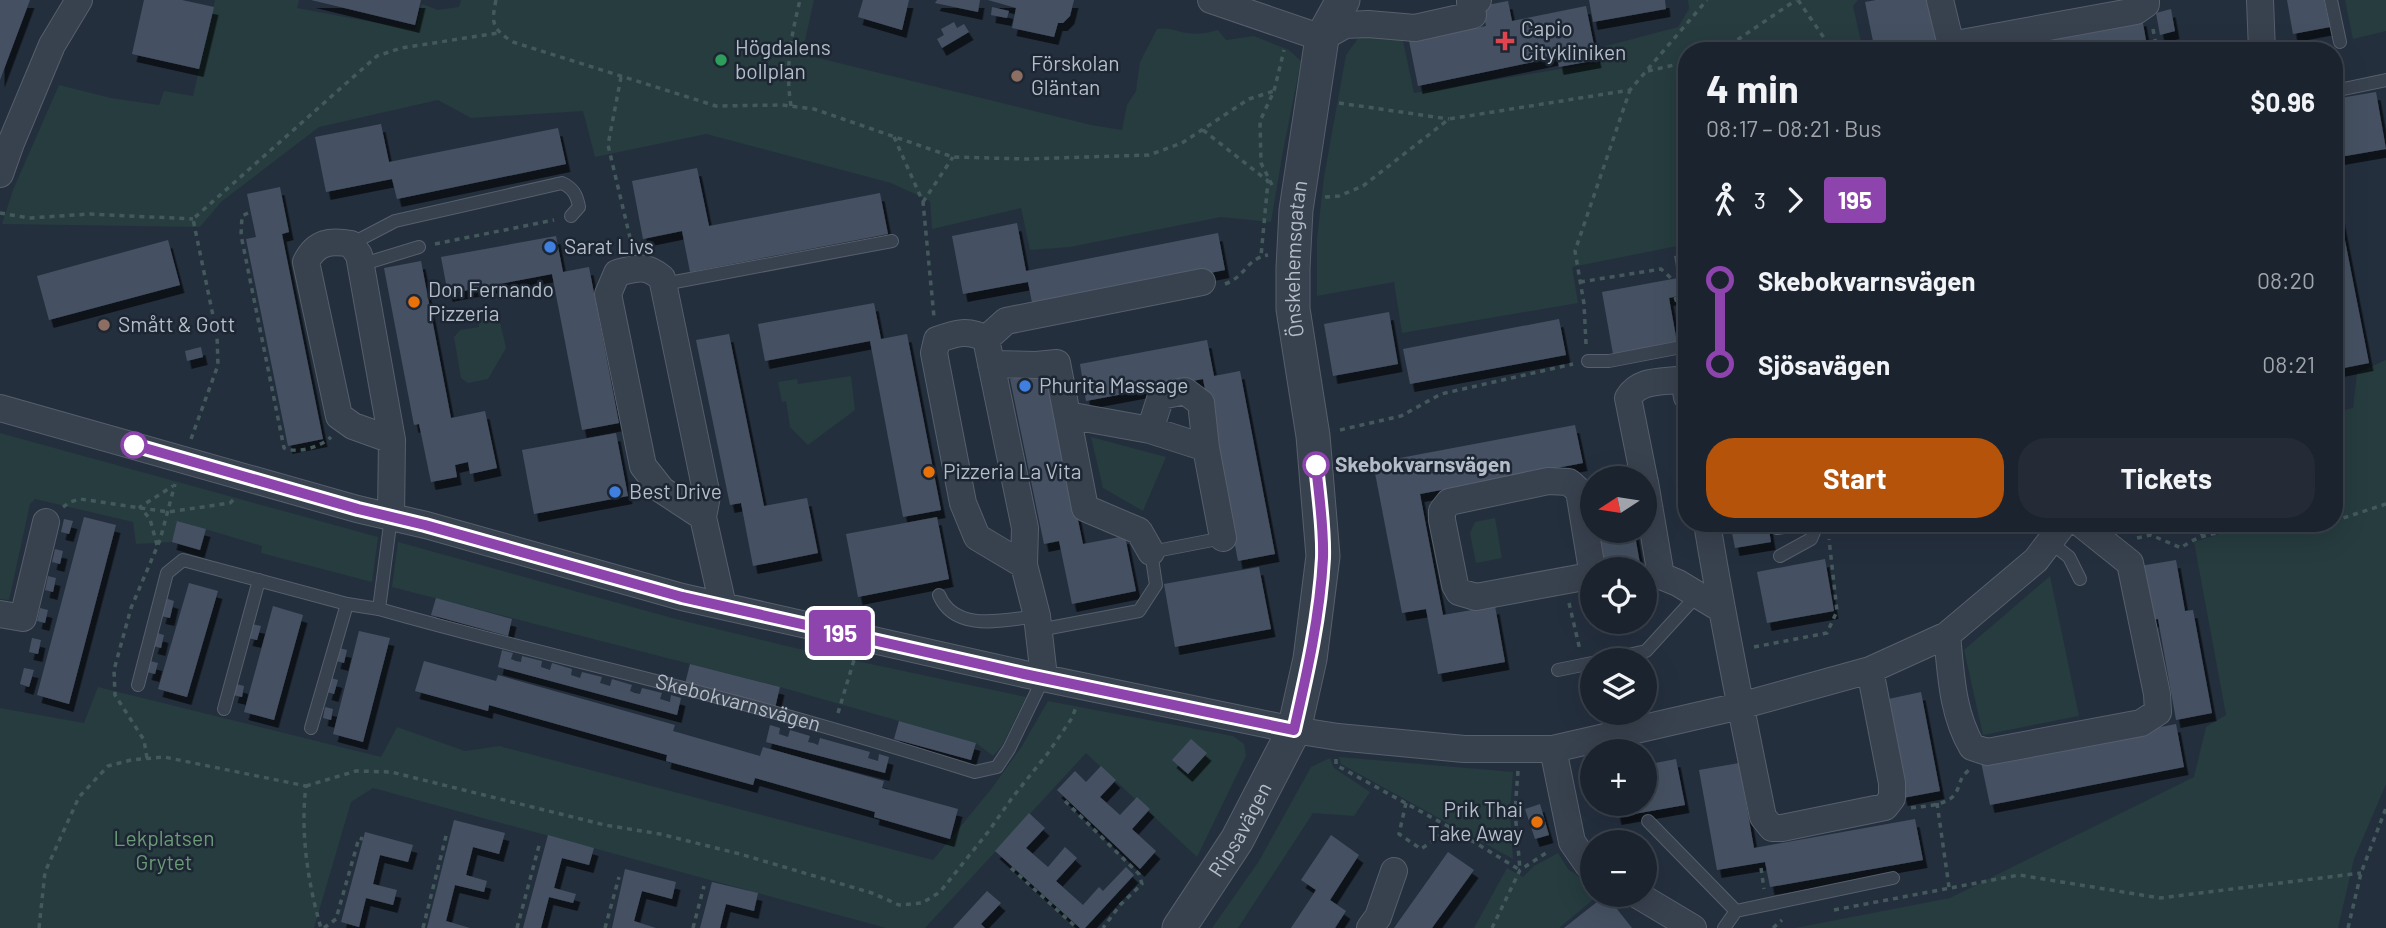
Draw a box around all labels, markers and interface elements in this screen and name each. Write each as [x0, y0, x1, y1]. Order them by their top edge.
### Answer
place label: Capio Citykliniken [1521, 15, 1626, 64]
marker: Capio Citykliniken [1495, 31, 1515, 51]
place label: Högdalens bollplan [735, 34, 831, 83]
place label: Förskolan Gläntan [1031, 50, 1119, 99]
marker: Högdalens bollplan [713, 52, 729, 68]
text: 4 min [1706, 65, 1799, 111]
marker: Förskolan Gläntan [1009, 68, 1025, 84]
text: $0.96 [2251, 86, 2315, 117]
text: 08:17 – 08:21 · Bus [1706, 114, 1882, 142]
street label: Önskehemsgatan [1279, 179, 1311, 339]
icon: walk [1706, 181, 1744, 219]
icon: forward [1776, 181, 1814, 219]
text: 195 [1838, 185, 1872, 214]
text: 3 [1754, 186, 1766, 214]
place label: Sarat Livs [564, 233, 654, 258]
marker: Sarat Livs [542, 239, 558, 255]
text: Skebokvarnsvägen [1758, 265, 1976, 296]
text: 08:20 [2257, 266, 2315, 294]
place label: Don Fernando Pizzeria [428, 276, 554, 325]
marker: Don Fernando Pizzeria [406, 294, 422, 310]
place label: Smått & Gott [118, 311, 235, 336]
marker: Smått & Gott [96, 317, 112, 333]
text: Sjösavägen [1758, 349, 1890, 380]
text: 08:21 [2262, 350, 2315, 378]
place label: Phurita Massage [1039, 372, 1188, 397]
marker: Phurita Massage [1017, 378, 1033, 394]
unlabelled marker [121, 432, 147, 458]
button: Start [1706, 438, 2004, 518]
button: Tickets [2018, 438, 2315, 518]
place label: Skebokvarnsvägen [1335, 451, 1511, 476]
marker: Skebokvarnsvägen [1303, 452, 1329, 478]
place label: Pizzeria La Vita [943, 458, 1082, 483]
marker: Pizzeria La Vita [921, 464, 937, 480]
north arrow [1580, 466, 1657, 542]
map controls [1580, 466, 1657, 907]
place label: Best Drive [629, 478, 722, 503]
marker: Best Drive [607, 484, 623, 500]
button: locate [1580, 557, 1657, 634]
line badge: 195 [800, 610, 880, 656]
text: 195 [823, 618, 857, 647]
button: layers [1580, 648, 1657, 725]
street label: Skebokvarnsvägen [653, 667, 824, 736]
button: + [1580, 739, 1657, 816]
street label: Ripsavägen [1202, 778, 1276, 881]
place label: Prik Thai Take Away [1428, 796, 1523, 845]
marker: Prik Thai Take Away [1529, 814, 1545, 830]
park label: Lekplatsen Grytet [114, 825, 214, 874]
button: − [1580, 830, 1657, 907]

